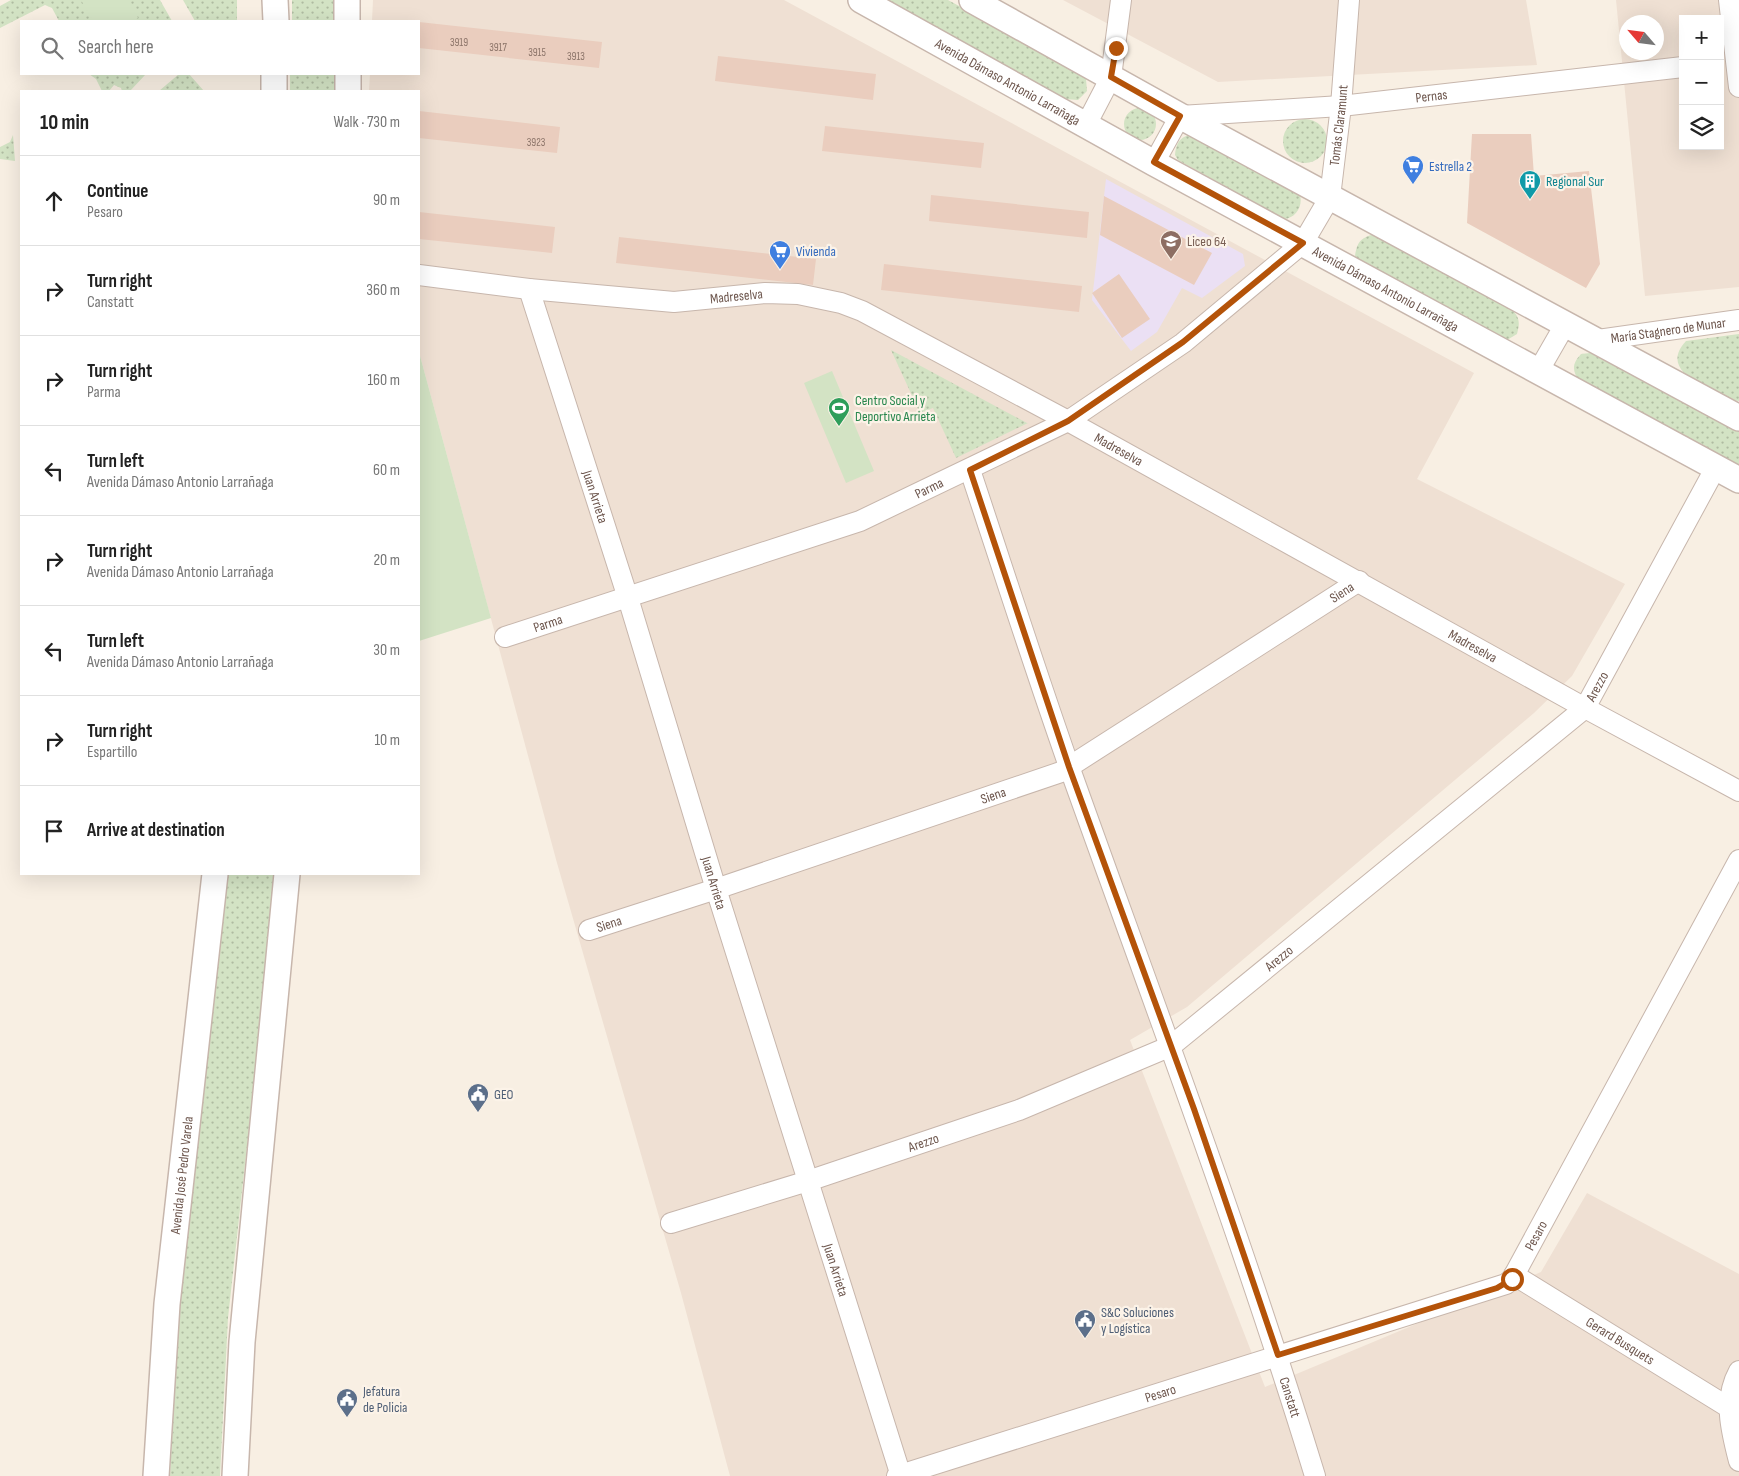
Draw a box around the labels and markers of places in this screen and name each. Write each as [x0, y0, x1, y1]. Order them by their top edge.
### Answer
supermarket icon: Estrella 2 [1401, 154, 1425, 185]
place label: Estrella 2 [1429, 158, 1472, 175]
building icon: Regional Sur [1518, 169, 1542, 200]
place label: Regional Sur [1546, 173, 1604, 190]
school or university icon: Liceo 64 [1159, 229, 1183, 260]
place label: Liceo 64 [1187, 233, 1226, 250]
supermarket icon: Vivienda [768, 239, 792, 270]
place label: Vivienda [796, 243, 836, 260]
place label: Centro Social y Deportivo Arrieta [855, 392, 936, 425]
sports icon: Centro Social y Deportivo Arrieta [827, 396, 851, 427]
public building icon: GEO [466, 1082, 490, 1113]
place label: GEO [494, 1086, 514, 1103]
place label: S&C Soluciones y Logística [1101, 1304, 1174, 1337]
public building icon: S&C Soluciones y Logística [1073, 1308, 1097, 1339]
place label: Jefatura de Policia [362, 1383, 408, 1416]
public building icon: Jefatura de Policia [335, 1387, 359, 1418]

